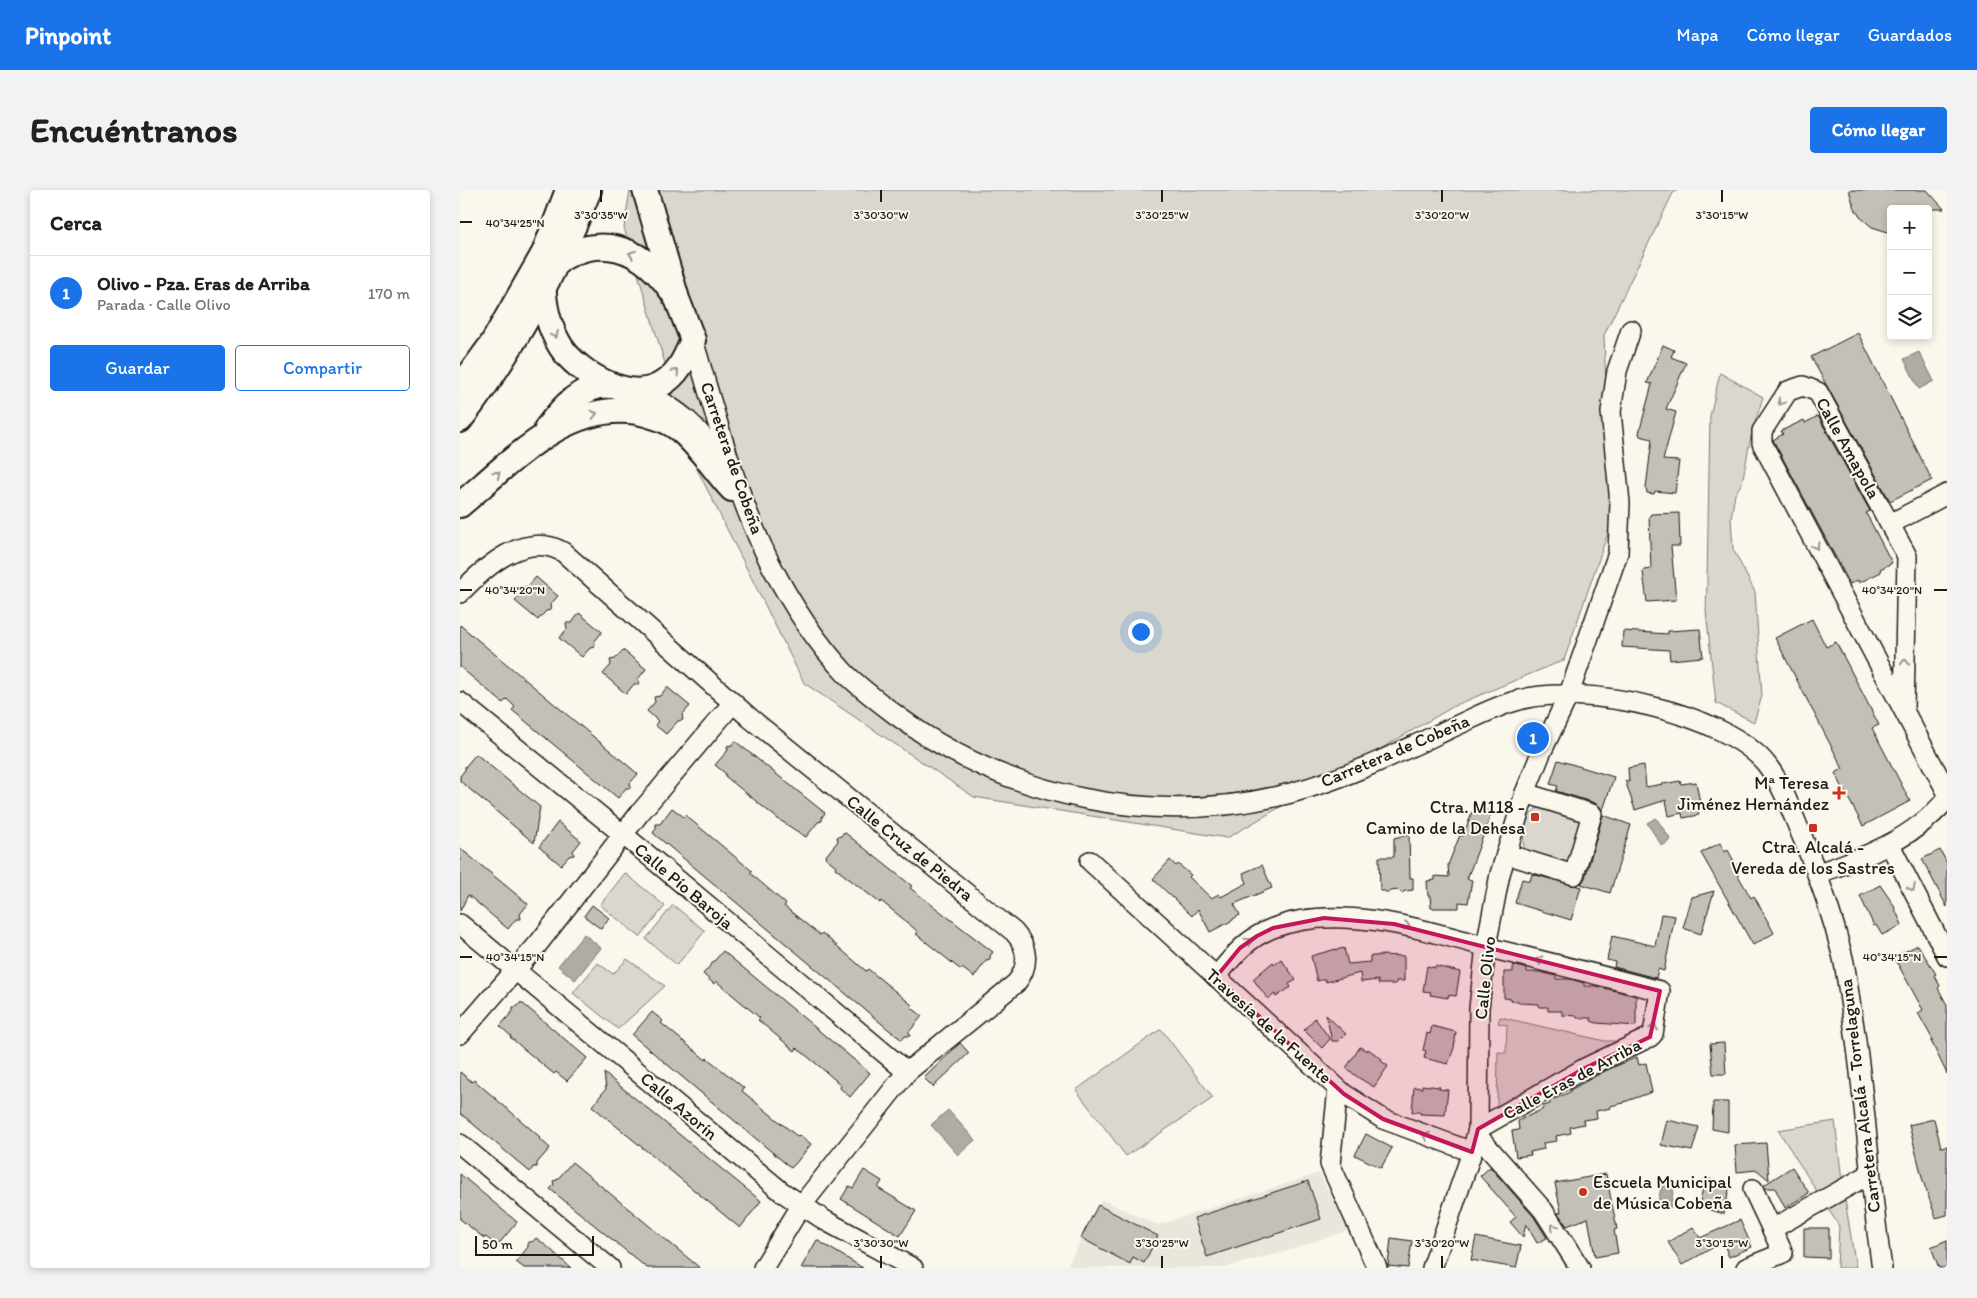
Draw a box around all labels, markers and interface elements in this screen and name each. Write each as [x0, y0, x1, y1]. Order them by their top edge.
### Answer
text: Pinpoint [25, 21, 111, 50]
text: Mapa [1677, 24, 1718, 46]
text: Cómo llegar [1746, 24, 1840, 46]
text: Guardados [1868, 24, 1952, 46]
button: Cómo llegar [1810, 107, 1947, 153]
text: Encuéntranos [30, 109, 238, 151]
map controls [1887, 205, 1932, 340]
button: + [1887, 205, 1932, 250]
text: 3°30'35"W [574, 208, 628, 222]
text: 3°30'30"W [854, 208, 908, 222]
text: 3°30'25"W [1135, 208, 1189, 222]
text: 3°30'20"W [1415, 208, 1469, 222]
text: 3°30'15"W [1696, 208, 1748, 222]
text: Cerca [50, 210, 102, 235]
text: 40°34'25"N [485, 216, 545, 230]
one-way arrow [628, 250, 637, 260]
button: − [1887, 250, 1932, 295]
text: Olivo - Pza. Eras de Arriba [97, 272, 310, 295]
text: 1 [62, 284, 70, 303]
text: 170 m [368, 284, 410, 303]
text: Parada · Calle Olivo [97, 295, 231, 314]
button: layers [1887, 295, 1932, 340]
one-way arrow [549, 330, 559, 339]
button: Guardar [50, 345, 225, 391]
button: Compartir [235, 345, 410, 391]
one-way arrow [670, 369, 679, 378]
street label: Carretera de Cobeña [696, 379, 768, 537]
street label: Calle Amapola [1811, 393, 1885, 503]
one-way arrow [1778, 397, 1787, 406]
one-way arrow [589, 409, 597, 419]
one-way arrow [492, 470, 501, 479]
one-way arrow [1810, 541, 1820, 550]
text: 40°34'20"N [485, 583, 545, 597]
text: 40°34'20"N [1862, 583, 1922, 597]
your location [1128, 619, 1154, 645]
one-way arrow [1900, 657, 1910, 665]
street label: Carretera de Cobeña [1317, 710, 1473, 792]
pin: 1 [1517, 719, 1549, 757]
place label: Mª Teresa Jiménez Hernández [1677, 772, 1830, 815]
marker: Mª Teresa Jiménez Hernández [1833, 787, 1845, 799]
street label: Calle Cruz de Piedra [842, 790, 978, 906]
place label: Ctra. M118 - Camino de la Dehesa [1366, 796, 1525, 839]
marker: Ctra. M118 - Camino de la Dehesa [1529, 811, 1541, 823]
marker: Ctra. Alcalá - Vereda de los Sastres [1807, 822, 1819, 834]
place label: Ctra. Alcalá - Vereda de los Sastres [1731, 836, 1895, 879]
street label: Calle Pío Baroja [630, 838, 739, 934]
one-way arrow [1906, 883, 1916, 892]
one-way arrow [1402, 920, 1411, 931]
street label: Calle Olivo [1470, 935, 1500, 1021]
one-way arrow [1244, 938, 1253, 948]
text: 40°34'15"N [486, 950, 544, 964]
text: 40°34'15"N [1863, 950, 1921, 964]
one-way arrow [1534, 955, 1543, 966]
street label: Travesía de la Fuente [1201, 964, 1337, 1088]
street label: Carretera Alcalá - Torrelaguna [1835, 978, 1885, 1214]
one-way arrow [1648, 1023, 1658, 1032]
street label: Calle Eras de Arriba [1499, 1033, 1646, 1125]
street label: Calle Azorín [636, 1067, 722, 1145]
one-way arrow [1422, 1132, 1431, 1142]
place label: Escuela Municipal de Música Cobeña [1593, 1171, 1733, 1214]
marker: Escuela Municipal de Música Cobeña [1577, 1186, 1589, 1198]
one-way arrow [1551, 1223, 1560, 1233]
scale bar [475, 1233, 594, 1256]
text: 50 m [482, 1236, 513, 1253]
text: 3°30'30"W [854, 1236, 908, 1250]
text: 3°30'25"W [1135, 1236, 1189, 1250]
text: 3°30'20"W [1415, 1236, 1469, 1250]
text: 3°30'15"W [1696, 1236, 1748, 1250]

